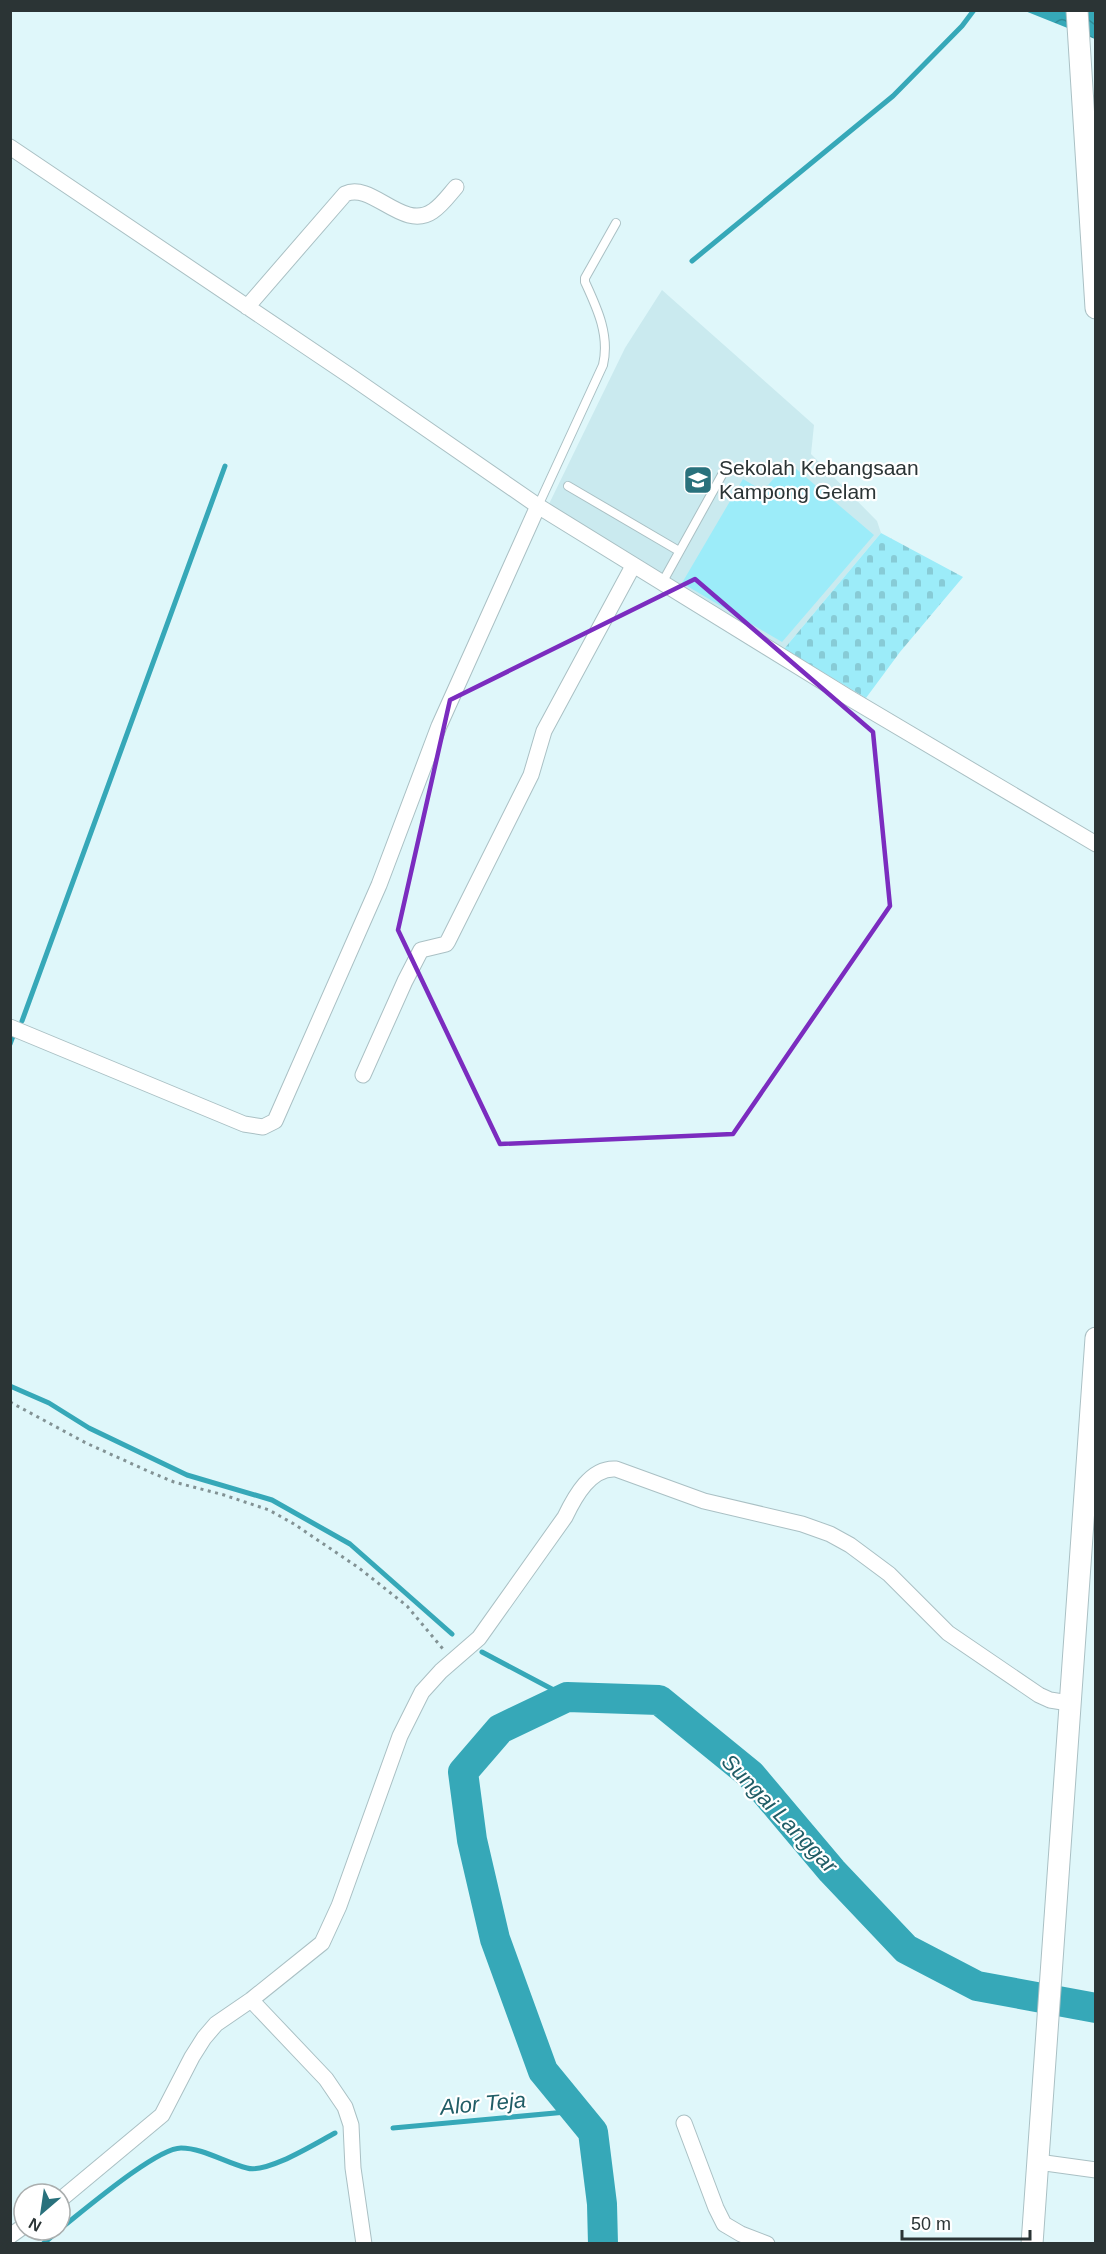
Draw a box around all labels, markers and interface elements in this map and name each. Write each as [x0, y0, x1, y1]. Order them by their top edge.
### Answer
place label: Sekolah Kebangsaan Kampong Gelam [719, 456, 919, 503]
school or university icon: Sekolah Kebangsaan Kampong Gelam [682, 464, 714, 496]
water label: Sungai Langgar [717, 1749, 844, 1879]
water label: Alor Teja [437, 2087, 527, 2120]
north arrow [12, 2182, 72, 2242]
scale bar [902, 2203, 1030, 2241]
text: N [26, 2214, 44, 2235]
text: 50 m [911, 2214, 951, 2234]

